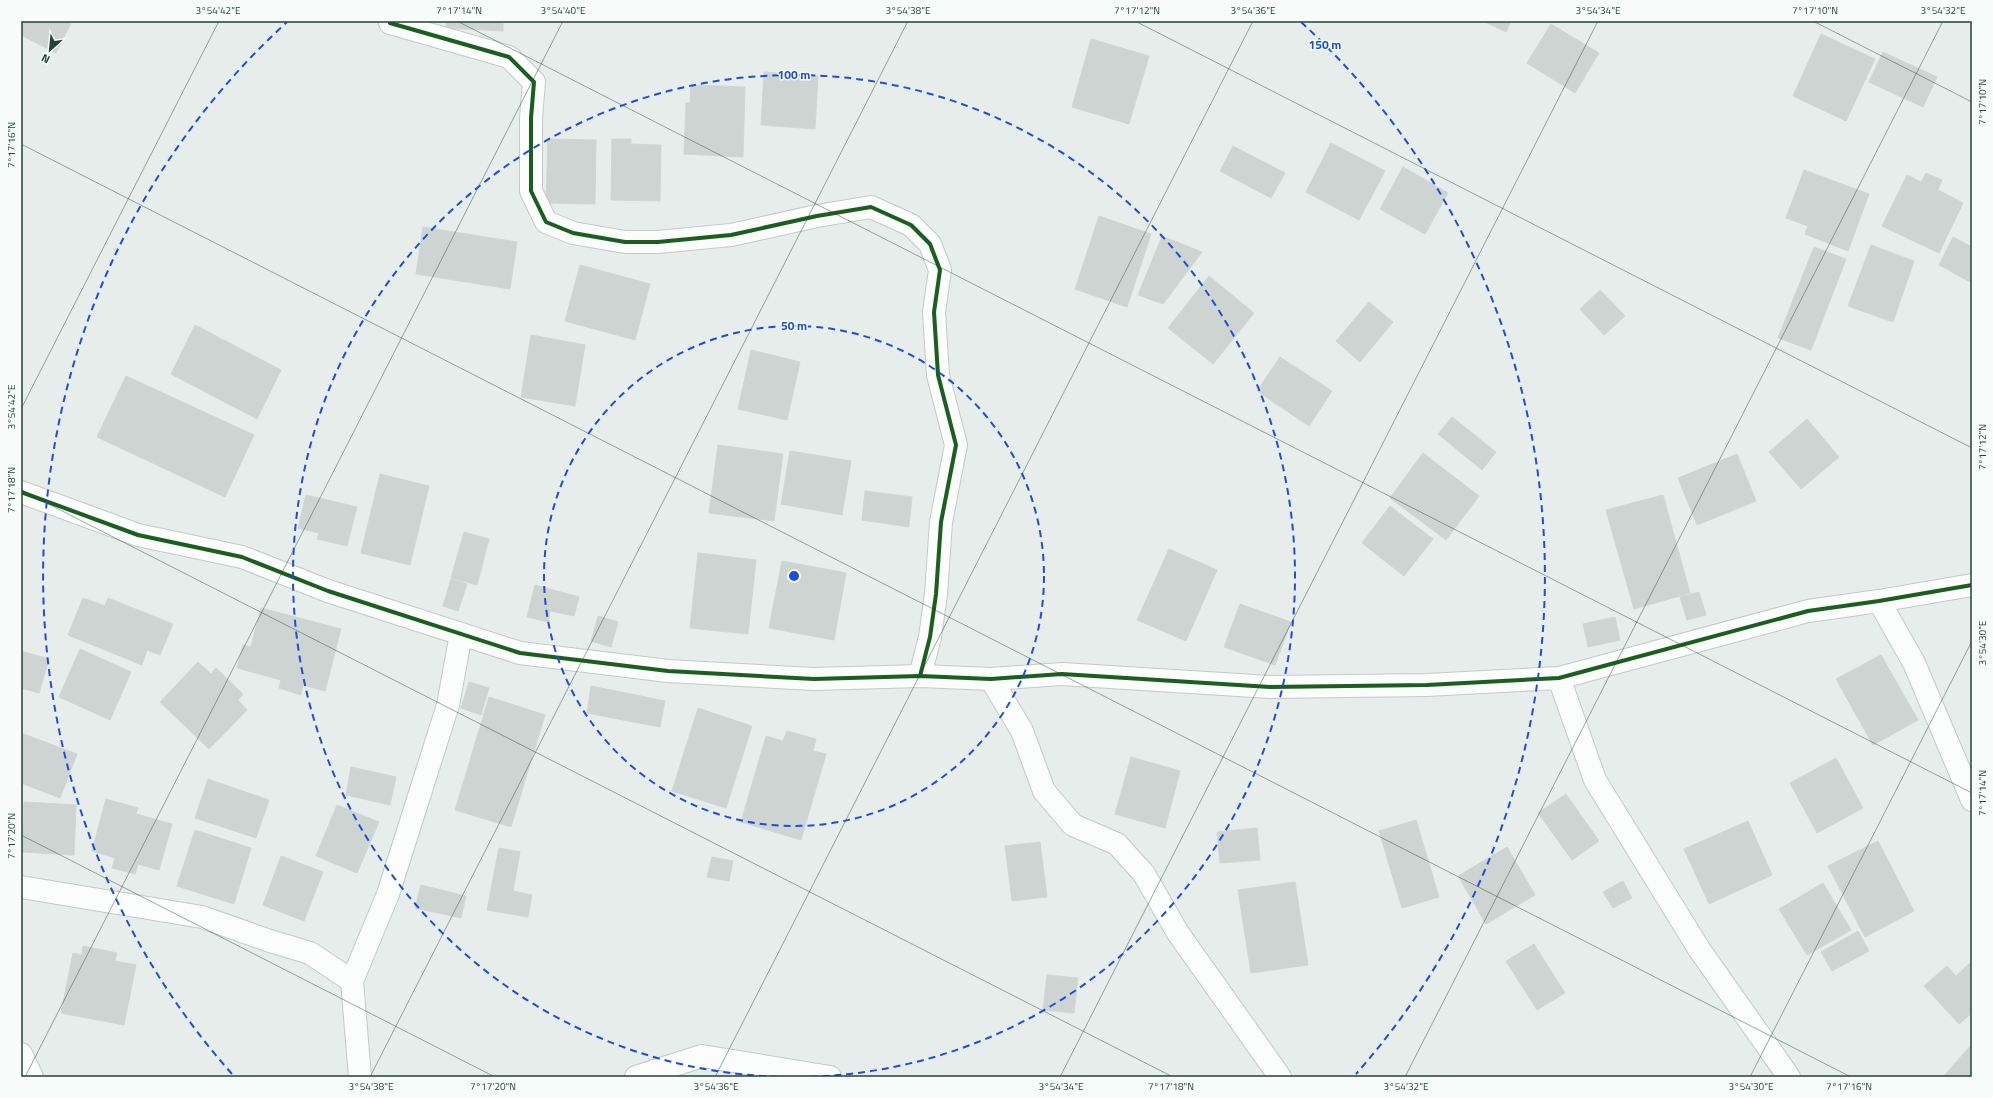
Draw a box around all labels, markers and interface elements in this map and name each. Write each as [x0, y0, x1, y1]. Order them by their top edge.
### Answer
text: 3°54'42"E [196, 3, 241, 18]
text: 7°17'14"N [436, 3, 482, 18]
text: 3°54'40"E [541, 3, 586, 18]
text: 3°54'38"E [886, 3, 931, 18]
text: 7°17'12"N [1114, 3, 1160, 18]
text: 3°54'36"E [1231, 3, 1276, 18]
text: 3°54'34"E [1576, 3, 1621, 18]
text: 7°17'10"N [1792, 3, 1838, 18]
text: 3°54'32"E [1921, 3, 1966, 18]
north arrow [30, 30, 70, 70]
text: 150 m [1309, 35, 1341, 54]
text: N [38, 50, 52, 68]
text: 100 m [778, 65, 810, 84]
text: 7°17'10"N [1975, 79, 1990, 125]
text: 7°17'16"N [4, 122, 19, 168]
text: 50 m [781, 316, 807, 335]
text: 3°54'42"E [4, 384, 19, 429]
text: 7°17'12"N [1975, 424, 1990, 470]
text: 7°17'18"N [4, 467, 19, 513]
centre of rings [787, 569, 801, 583]
text: 3°54'30"E [1975, 620, 1990, 665]
text: 7°17'14"N [1975, 770, 1990, 816]
text: 7°17'20"N [4, 813, 19, 859]
text: 3°54'38"E [349, 1079, 394, 1094]
text: 7°17'20"N [470, 1079, 516, 1094]
text: 3°54'36"E [694, 1079, 739, 1094]
text: 3°54'34"E [1039, 1079, 1084, 1094]
text: 7°17'18"N [1148, 1079, 1194, 1094]
text: 3°54'32"E [1384, 1079, 1429, 1094]
text: 3°54'30"E [1729, 1079, 1774, 1094]
text: 7°17'16"N [1826, 1079, 1872, 1094]

